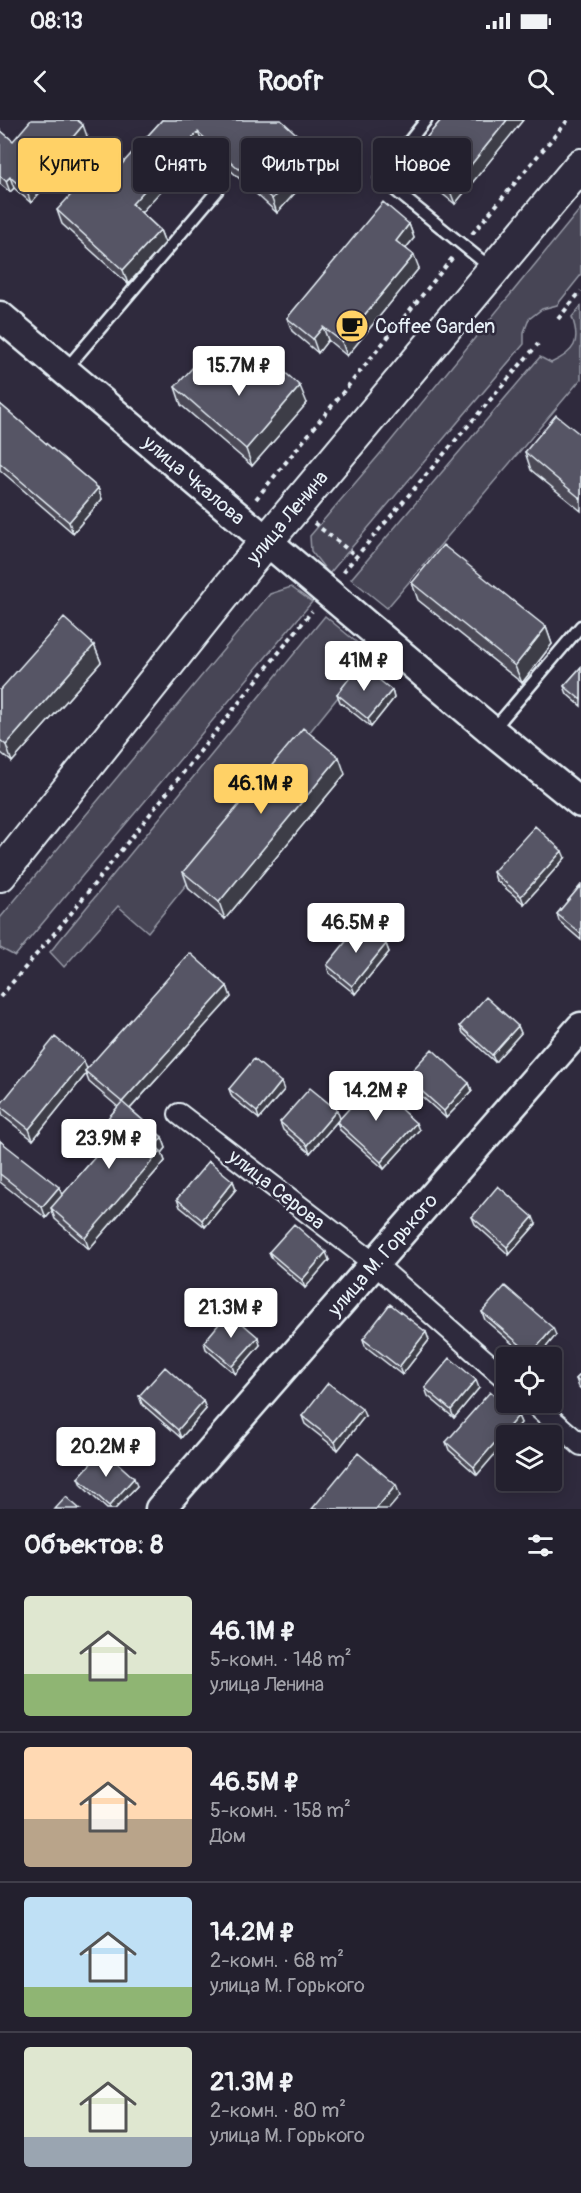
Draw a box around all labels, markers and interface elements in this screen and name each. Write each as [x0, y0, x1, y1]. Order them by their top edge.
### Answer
text: 08:13 [30, 7, 83, 35]
icon: back [24, 65, 57, 98]
text: Roofr [258, 65, 323, 98]
icon: search [524, 65, 557, 98]
chip: Купить [18, 138, 121, 192]
chip: Снять [133, 138, 229, 192]
chip: Фильтры [241, 138, 361, 192]
chip: Новое [373, 138, 471, 192]
cafe icon: Coffee Garden [334, 308, 370, 344]
place label: Coffee Garden [375, 314, 495, 339]
pin: 15.7M ₽ [184, 346, 294, 397]
text: 15.7M ₽ [207, 353, 271, 378]
street label: улица Чкалова [137, 429, 250, 530]
street label: улица Ленина [241, 465, 334, 570]
pin: 41M ₽ [322, 641, 406, 692]
text: 41M ₽ [339, 648, 389, 673]
pin: 46.1M ₽ [206, 764, 316, 815]
text: 46.1M ₽ [228, 771, 294, 796]
pin: 46.5M ₽ [301, 903, 411, 954]
text: 46.5M ₽ [321, 910, 391, 935]
pin: 14.2M ₽ [321, 1071, 431, 1122]
text: 14.2M ₽ [343, 1078, 409, 1103]
pin: 23.9M ₽ [54, 1119, 164, 1170]
text: 23.9M ₽ [75, 1126, 143, 1151]
street label: улица Серова [223, 1143, 330, 1235]
street label: улица М. Горького [322, 1188, 443, 1322]
pin: 21.3M ₽ [176, 1288, 286, 1339]
text: 21.3M ₽ [198, 1295, 264, 1320]
map controls [496, 1347, 562, 1491]
button: locate [496, 1347, 562, 1413]
button: layers [496, 1425, 562, 1491]
pin: 20.2M ₽ [51, 1427, 161, 1478]
text: 20.2M ₽ [70, 1434, 142, 1459]
text: Объектов: 8 [24, 1529, 163, 1561]
icon: filters [524, 1529, 557, 1562]
text: 46.1M ₽ [210, 1615, 296, 1647]
icon: home [72, 1620, 144, 1692]
text: 5-комн. · 148 m² [210, 1647, 352, 1672]
text: улица Ленина [210, 1672, 324, 1697]
text: 46.5M ₽ [210, 1766, 300, 1798]
icon: home [72, 1771, 144, 1843]
text: 5-комн. · 158 m² [210, 1798, 351, 1823]
text: Дом [210, 1823, 246, 1848]
text: 14.2M ₽ [210, 1916, 295, 1948]
icon: home [72, 1921, 144, 1993]
text: 2-комн. · 68 m² [210, 1948, 344, 1973]
text: улица М. Горького [210, 1973, 365, 1998]
text: 21.3M ₽ [210, 2066, 295, 2098]
icon: home [72, 2071, 144, 2143]
text: 2-комн. · 80 m² [210, 2098, 346, 2123]
text: улица М. Горького [210, 2123, 365, 2148]

